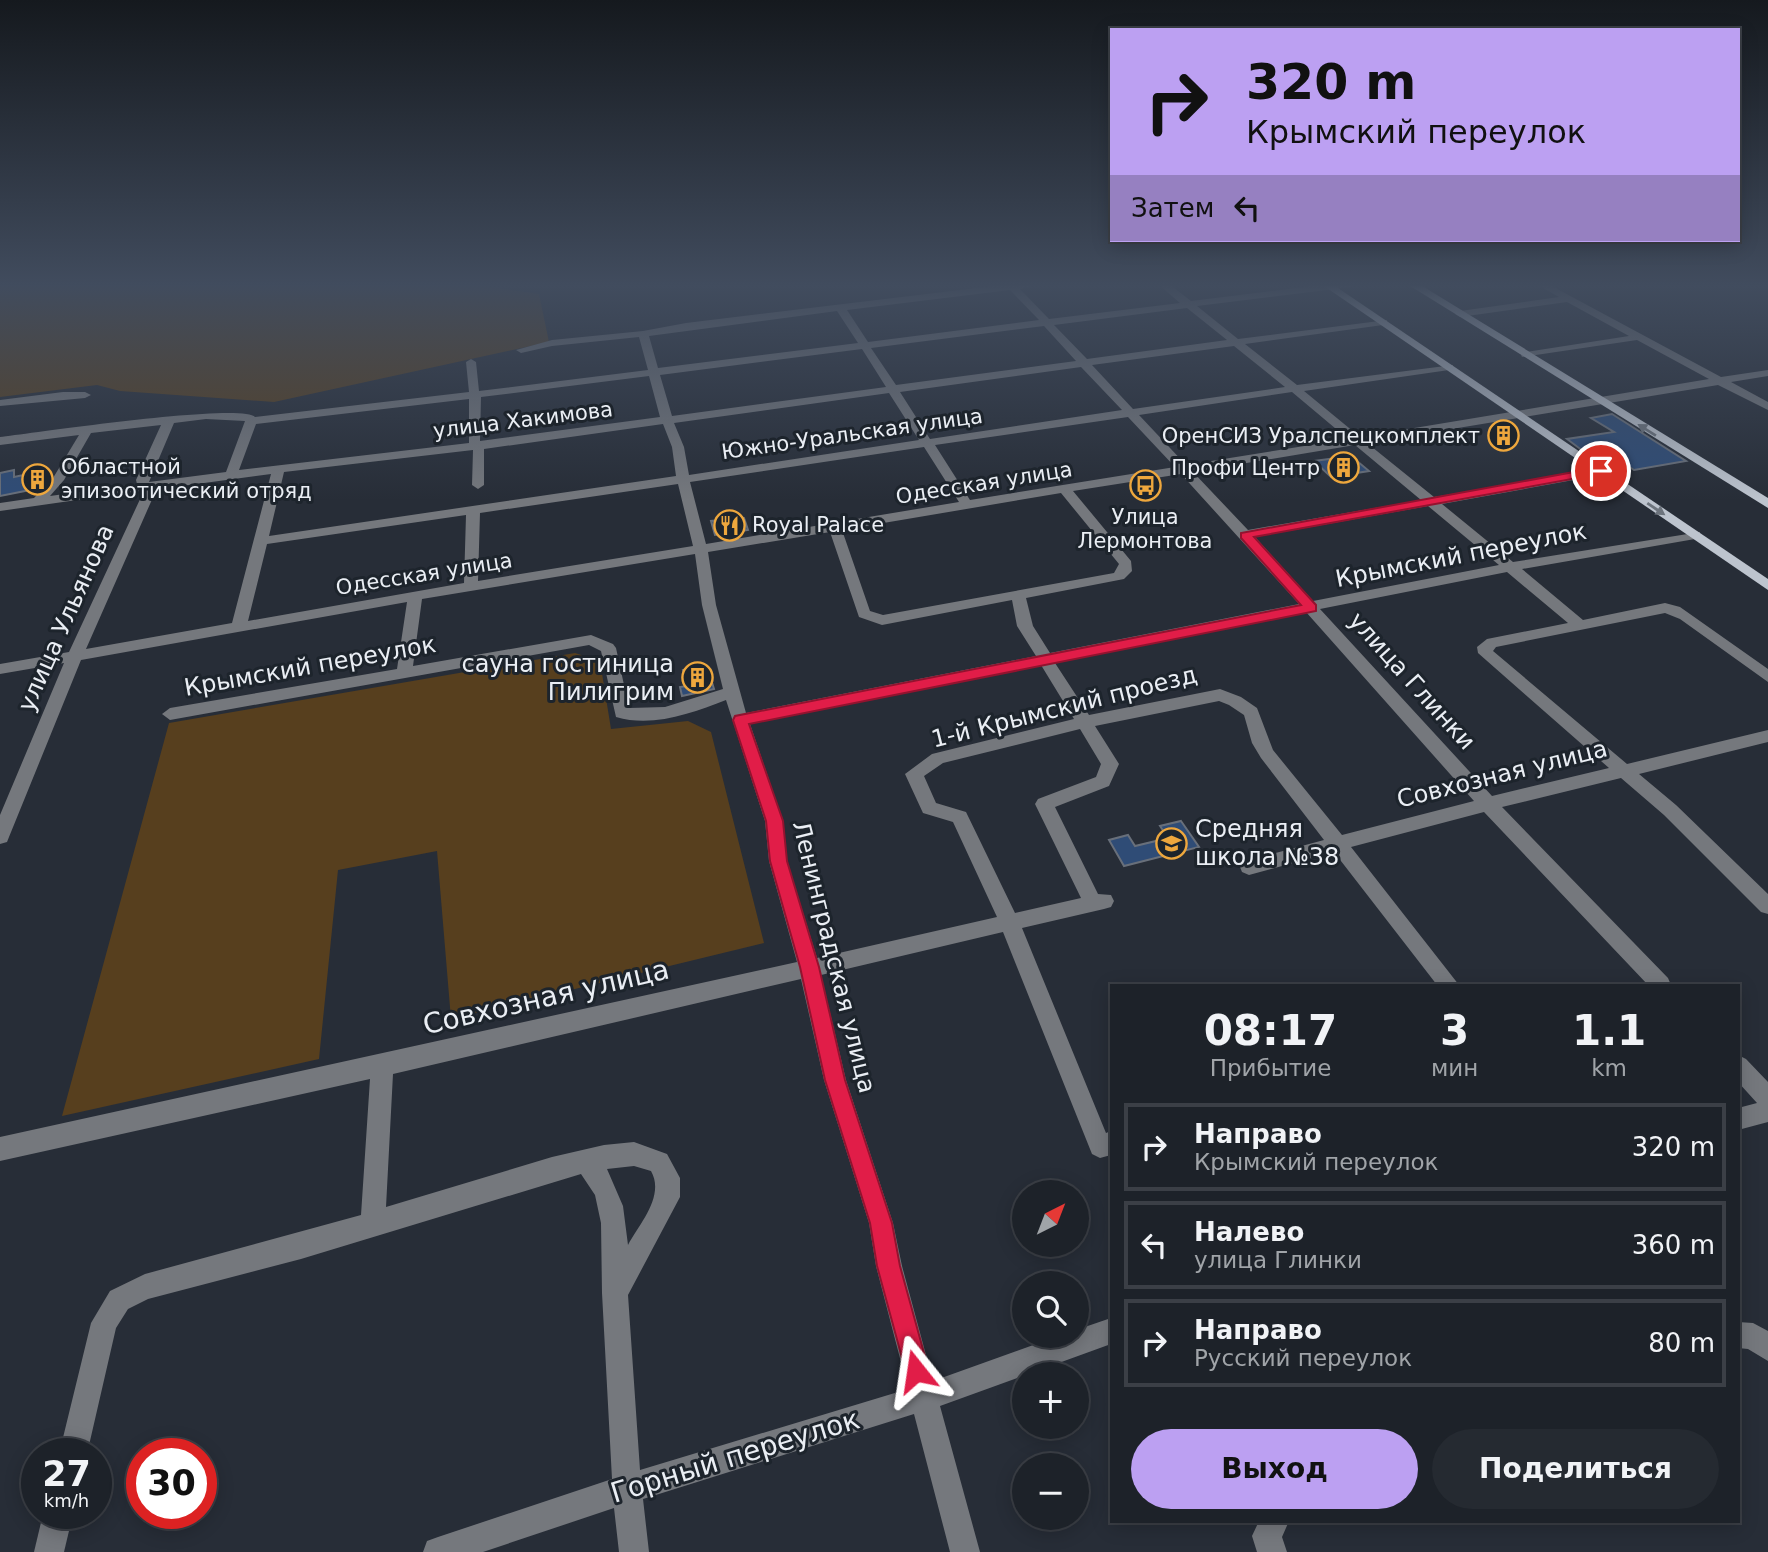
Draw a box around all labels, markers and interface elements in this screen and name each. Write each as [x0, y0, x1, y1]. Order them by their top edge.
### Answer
text: 320 m [1246, 54, 1416, 111]
icon: right [1131, 56, 1222, 147]
text: Крымский переулок [1246, 113, 1586, 151]
icon: left [1228, 189, 1266, 227]
text: Затем [1131, 193, 1214, 223]
street label: улица Хакимова [432, 397, 614, 443]
street label: Южно-Уральская улица [720, 404, 984, 464]
building icon: ОренСИЗ Уралспецкомплект [1486, 419, 1520, 453]
one-way arrow [1638, 423, 1657, 436]
place label: ОренСИЗ Уралспецкомплект [1162, 424, 1480, 448]
pin [1571, 441, 1631, 501]
building icon: Профи Центр [1326, 451, 1360, 485]
icon: arrive [1582, 452, 1620, 490]
place label: Областной эпизоотический отряд [61, 455, 312, 503]
place label: Профи Центр [1171, 456, 1320, 480]
street label: Одесская улица [894, 457, 1074, 509]
building icon: Областной эпизоотический отряд [21, 462, 55, 496]
bus stop icon: Улица Лермонтова [1128, 468, 1162, 502]
one-way arrow [1647, 502, 1666, 515]
place label: Улица Лермонтова [1078, 505, 1212, 553]
restaurant icon: Royal Palace [712, 508, 746, 542]
place label: Royal Palace [752, 513, 884, 537]
street label: Крымский переулок [1333, 517, 1589, 593]
street label: улица Ульянова [12, 520, 120, 716]
street label: Одесская улица [334, 548, 514, 600]
street label: улица Глинки [1343, 607, 1481, 755]
street label: Крымский переулок [182, 630, 438, 702]
place label: сауна гостиница Пилигрим [461, 650, 674, 706]
street label: 1-й Крымский проезд [928, 660, 1200, 754]
building icon: сауна гостиница Пилигрим [680, 661, 714, 695]
street label: Совхозная улица [1394, 734, 1610, 814]
place label: Средняя школа №38 [1195, 815, 1339, 871]
street label: Ленинградская улица [787, 818, 881, 1096]
school or university icon: Средняя школа №38 [1155, 826, 1189, 860]
street label: Совхозная улица [420, 953, 672, 1041]
text: 08:17 [1204, 1006, 1337, 1055]
text: 3 [1440, 1006, 1469, 1055]
text: 1.1 [1572, 1006, 1646, 1055]
text: Прибытие [1210, 1055, 1331, 1081]
text: мин [1431, 1055, 1478, 1081]
text: km [1591, 1055, 1627, 1081]
text: Направо [1194, 1119, 1322, 1149]
icon: right [1135, 1128, 1173, 1166]
text: 320 m [1632, 1132, 1715, 1162]
text: Крымский переулок [1194, 1149, 1438, 1175]
north arrow [1012, 1180, 1088, 1256]
map controls [1012, 1180, 1089, 1530]
text: Налево [1194, 1217, 1304, 1247]
icon: left [1135, 1226, 1173, 1264]
text: 360 m [1632, 1230, 1715, 1260]
text: улица Глинки [1194, 1247, 1362, 1273]
button: search [1012, 1271, 1089, 1348]
text: Направо [1194, 1315, 1322, 1345]
icon: right [1135, 1324, 1173, 1362]
text: 80 m [1648, 1328, 1715, 1358]
position arrow [879, 1334, 953, 1408]
text: Русский переулок [1194, 1345, 1412, 1371]
button: + [1012, 1362, 1089, 1439]
street label: Горный переулок [607, 1402, 863, 1510]
button: Выход [1131, 1429, 1418, 1509]
button: Поделиться [1432, 1429, 1719, 1509]
speed limit sign: 30 [126, 1438, 217, 1529]
button: − [1012, 1453, 1089, 1530]
text: 27 [42, 1454, 91, 1494]
text: km/h [44, 1490, 89, 1511]

